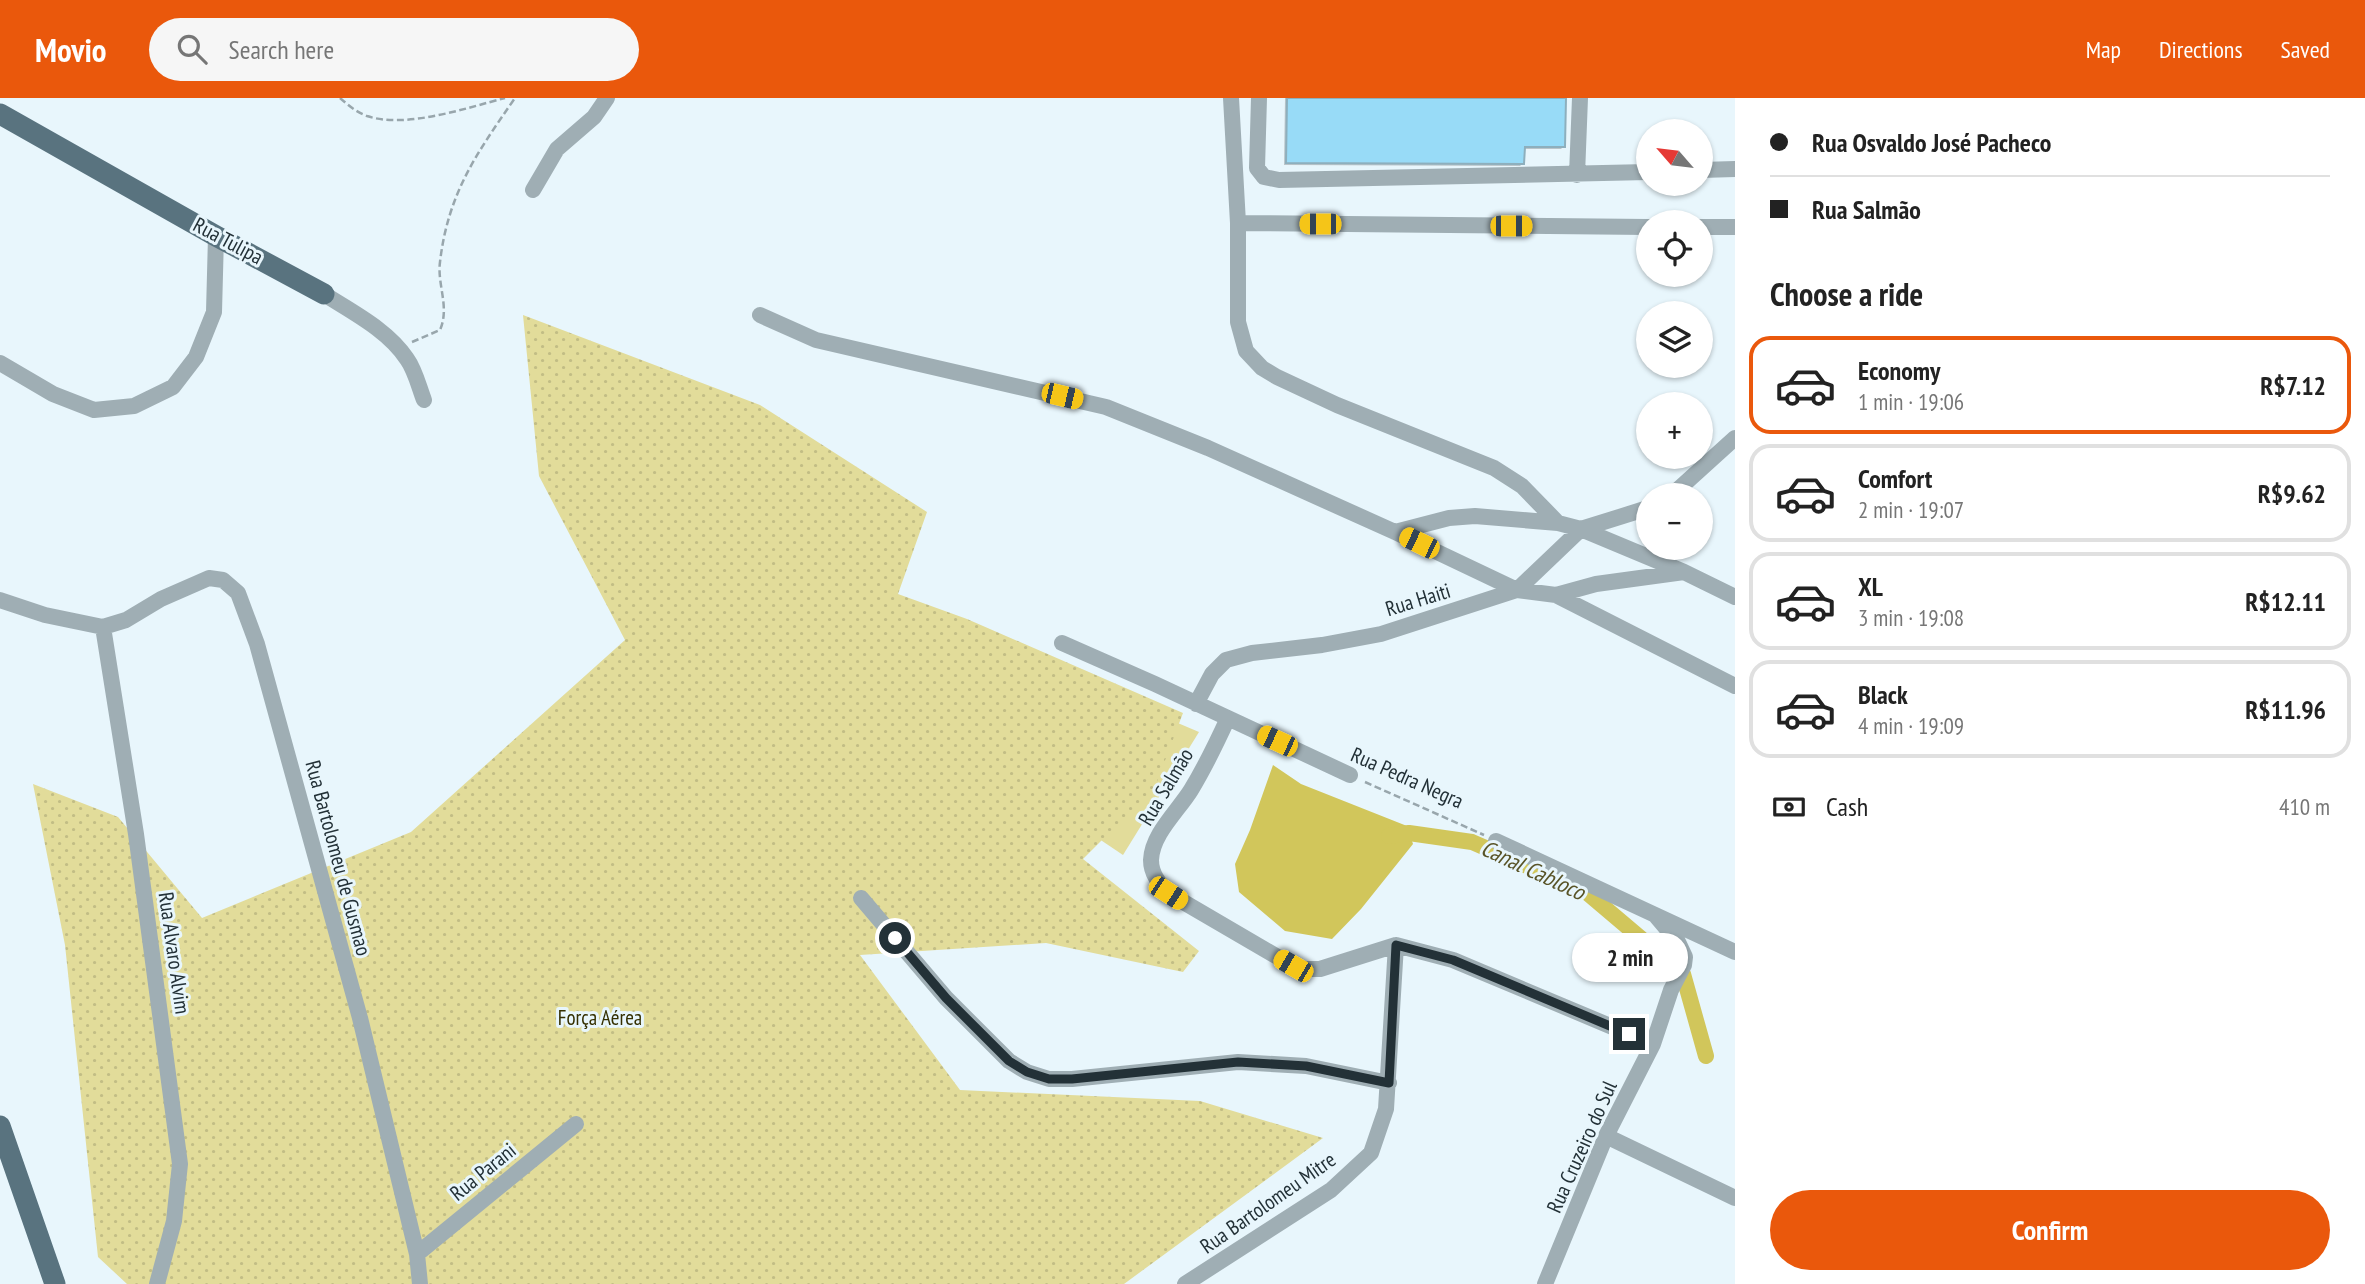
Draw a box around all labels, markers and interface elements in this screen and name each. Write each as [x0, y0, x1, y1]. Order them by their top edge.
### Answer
search box [149, 18, 639, 81]
text: Movio [35, 28, 107, 71]
icon: search [173, 30, 211, 68]
text: Search here [229, 33, 334, 66]
text: Map [2086, 34, 2121, 65]
text: Directions [2159, 34, 2243, 65]
text: Saved [2281, 34, 2330, 65]
north arrow [1636, 119, 1713, 196]
map controls [1636, 119, 1713, 560]
text: Rua Osvaldo José Pacheco [1812, 126, 2051, 159]
text: Rua Salmão [1812, 193, 1921, 226]
button: locate [1636, 210, 1713, 287]
street label: Rua Tulipa [189, 211, 268, 270]
car [1300, 214, 1342, 235]
car [1491, 216, 1533, 237]
text: Choose a ride [1770, 273, 1923, 315]
button: layers [1636, 301, 1713, 378]
icon: car [1774, 354, 1837, 417]
text: Economy [1858, 354, 1940, 387]
text: R$7.12 [2260, 369, 2326, 402]
car [1040, 381, 1085, 411]
text: 1 min · 19:06 [1858, 387, 1964, 416]
button: + [1636, 392, 1713, 469]
icon: car [1774, 462, 1837, 525]
text: Comfort [1858, 462, 1932, 495]
text: R$9.62 [2258, 477, 2326, 510]
button: − [1636, 483, 1713, 560]
text: 2 min · 19:07 [1858, 495, 1964, 524]
car [1396, 524, 1443, 562]
icon: car [1774, 570, 1837, 633]
text: XL [1858, 570, 1883, 603]
street label: Rua Haiti [1382, 577, 1454, 622]
text: R$12.11 [2245, 585, 2326, 618]
text: 3 min · 19:08 [1858, 603, 1964, 632]
icon: car [1774, 678, 1837, 741]
text: Black [1858, 678, 1908, 711]
text: R$11.96 [2245, 693, 2326, 726]
text: 4 min · 19:09 [1858, 711, 1964, 740]
car [1254, 723, 1301, 759]
street label: Rua Pedra Negra [1347, 741, 1468, 814]
street label: Rua Salmão [1132, 743, 1199, 830]
street label: Rua Bartolomeu de Gusmao [299, 757, 378, 958]
icon: cash [1770, 788, 1808, 826]
text: Cash [1826, 790, 1868, 823]
text: 410 m [2279, 792, 2330, 821]
water label: Canal Cabloco [1477, 833, 1592, 907]
car [1145, 873, 1192, 913]
street label: Rua Alvaro Alvim [153, 890, 196, 1016]
route start [879, 922, 911, 954]
callout: 2 min [1571, 932, 1687, 982]
text: 2 min [1607, 943, 1653, 972]
car [1270, 946, 1317, 986]
park label: Força Aérea [558, 1004, 642, 1031]
route end [1613, 1018, 1645, 1050]
street label: Rua Cruzeiro do Sul [1540, 1076, 1623, 1217]
street label: Rua Parani [444, 1137, 521, 1206]
street label: Rua Bartolomeu Mitre [1195, 1146, 1341, 1259]
button: Confirm [1770, 1190, 2330, 1270]

